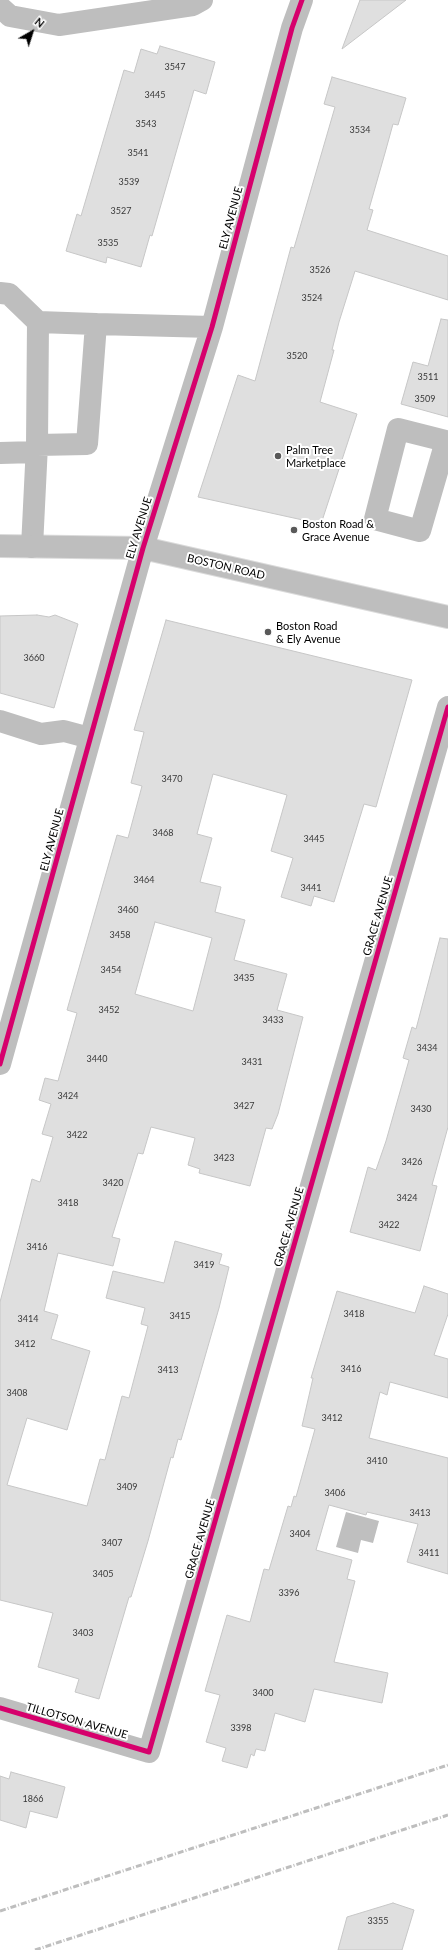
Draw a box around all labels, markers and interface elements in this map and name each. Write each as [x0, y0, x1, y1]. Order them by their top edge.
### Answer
north arrow [12, 12, 52, 52]
text: N [32, 15, 47, 30]
house number: 3547 [165, 62, 185, 72]
house number: 3445 [145, 90, 165, 100]
house number: 3543 [136, 119, 156, 129]
house number: 3534 [350, 125, 370, 135]
house number: 3541 [128, 148, 148, 158]
house number: 3539 [119, 177, 139, 187]
street label: ELY AVENUE [216, 185, 246, 251]
house number: 3527 [111, 206, 131, 216]
house number: 3535 [98, 238, 118, 248]
house number: 3526 [310, 265, 330, 275]
house number: 3524 [302, 293, 322, 303]
house number: 3520 [287, 351, 307, 361]
house number: 3511 [418, 372, 438, 382]
house number: 3509 [415, 394, 435, 404]
place label: Palm Tree Marketplace [286, 443, 346, 469]
marker: Palm Tree Marketplace [273, 451, 283, 461]
street label: ELY AVENUE [123, 495, 155, 561]
place label: Boston Road & Grace Avenue [302, 517, 374, 543]
marker: Boston Road & Grace Avenue [289, 525, 299, 535]
street label: BOSTON ROAD [186, 552, 266, 582]
place label: Boston Road & Ely Avenue [276, 619, 340, 645]
marker: Boston Road & Ely Avenue [263, 627, 273, 637]
house number: 3660 [24, 653, 44, 663]
house number: 3470 [162, 774, 182, 784]
street label: ELY AVENUE [37, 807, 67, 873]
house number: 3468 [153, 828, 173, 838]
house number: 3445 [304, 834, 324, 844]
house number: 3464 [134, 875, 154, 885]
street label: GRACE AVENUE [360, 875, 396, 957]
house number: 3441 [301, 883, 321, 893]
house number: 3460 [118, 905, 138, 915]
house number: 3458 [110, 930, 130, 940]
house number: 3454 [101, 965, 121, 975]
house number: 3435 [234, 973, 254, 983]
house number: 3452 [99, 1005, 119, 1015]
house number: 3433 [263, 1015, 283, 1025]
house number: 3434 [417, 1043, 437, 1053]
house number: 3440 [87, 1054, 107, 1064]
house number: 3431 [242, 1057, 262, 1067]
house number: 3424 [58, 1091, 78, 1101]
house number: 3427 [234, 1101, 254, 1111]
house number: 3430 [411, 1104, 431, 1114]
house number: 3422 [67, 1130, 87, 1140]
house number: 3423 [214, 1153, 234, 1163]
house number: 3426 [402, 1157, 422, 1167]
house number: 3420 [103, 1178, 123, 1188]
street label: GRACE AVENUE [271, 1186, 307, 1268]
house number: 3424 [397, 1193, 417, 1203]
house number: 3418 [58, 1198, 78, 1208]
house number: 3422 [379, 1220, 399, 1230]
house number: 3416 [27, 1242, 47, 1252]
house number: 3419 [194, 1260, 214, 1270]
house number: 3418 [344, 1309, 364, 1319]
house number: 3415 [170, 1311, 190, 1321]
house number: 3414 [18, 1314, 38, 1324]
house number: 3412 [15, 1339, 35, 1349]
house number: 3416 [341, 1364, 361, 1374]
house number: 3413 [158, 1365, 178, 1375]
house number: 3408 [7, 1388, 27, 1398]
house number: 3412 [322, 1413, 342, 1423]
house number: 3410 [367, 1456, 387, 1466]
house number: 3409 [117, 1482, 137, 1492]
house number: 3406 [325, 1488, 345, 1498]
street label: GRACE AVENUE [182, 1498, 218, 1580]
house number: 3413 [410, 1508, 430, 1518]
house number: 3404 [290, 1529, 310, 1539]
house number: 3407 [102, 1538, 122, 1548]
house number: 3411 [419, 1548, 439, 1558]
house number: 3405 [93, 1569, 113, 1579]
house number: 3396 [279, 1588, 299, 1598]
house number: 3403 [73, 1628, 93, 1638]
house number: 3400 [253, 1688, 273, 1698]
street label: TILLOTSON AVENUE [25, 1700, 129, 1742]
house number: 3398 [231, 1723, 251, 1733]
house number: 1866 [23, 1794, 43, 1804]
house number: 3355 [368, 1916, 388, 1926]

